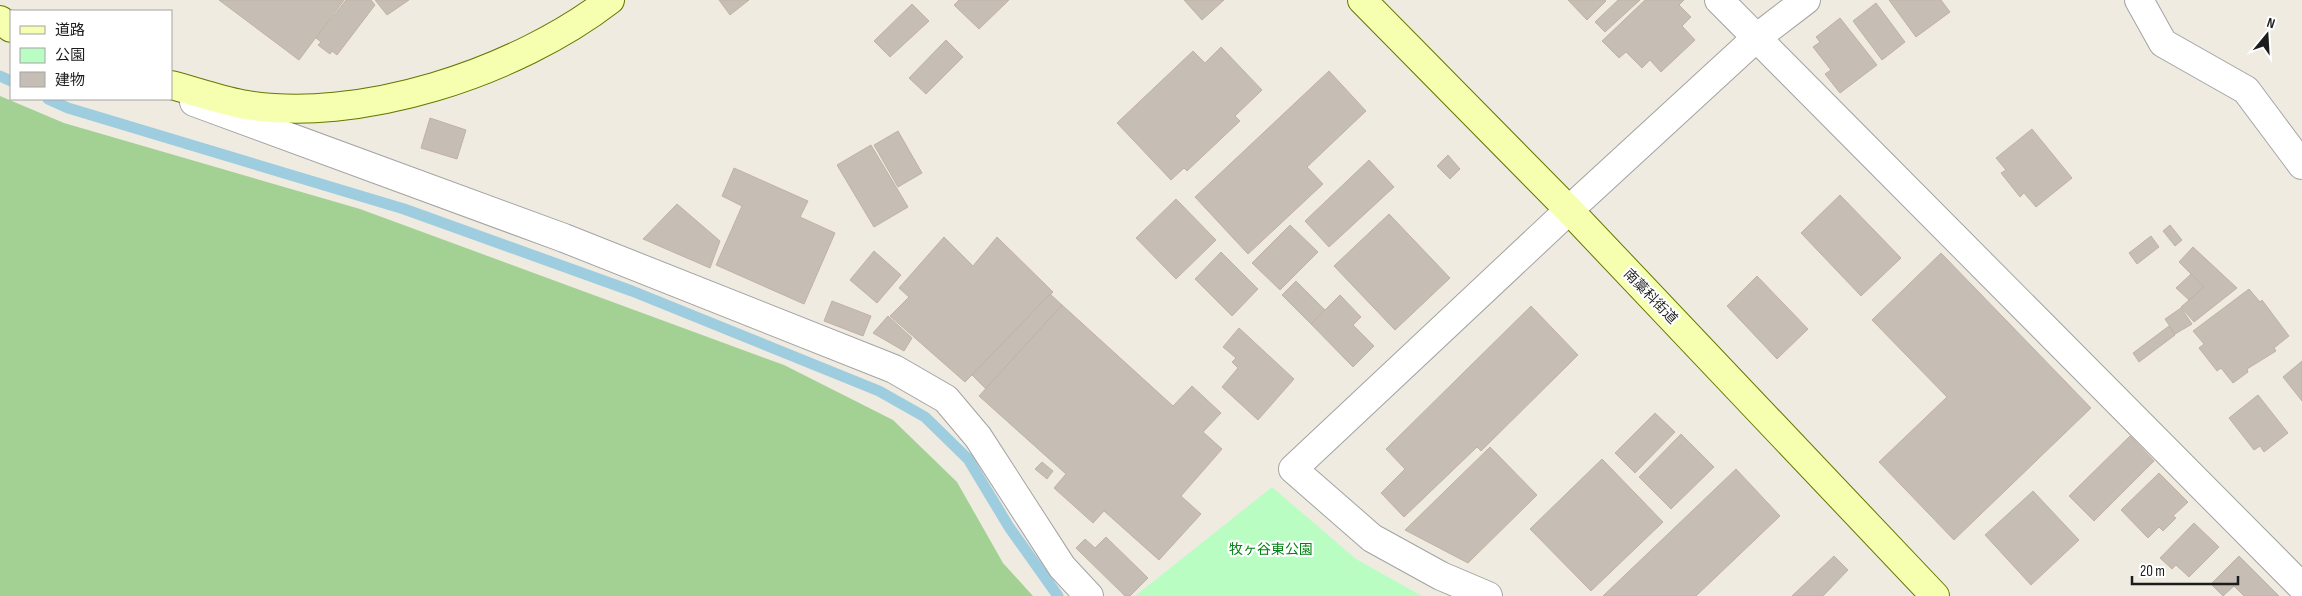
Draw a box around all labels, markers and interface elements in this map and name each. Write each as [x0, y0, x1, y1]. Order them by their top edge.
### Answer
legend [10, 10, 172, 100]
north arrow [2242, 10, 2292, 60]
text: N [2265, 14, 2277, 32]
text: 道路 [55, 21, 85, 40]
text: 公園 [55, 46, 85, 65]
text: 建物 [55, 71, 85, 90]
street label: 南藁科街道 [1620, 265, 1681, 327]
park label: 牧ヶ谷東公園 [1229, 541, 1313, 558]
scale bar [2132, 554, 2238, 586]
text: 20 m [2140, 562, 2165, 581]

